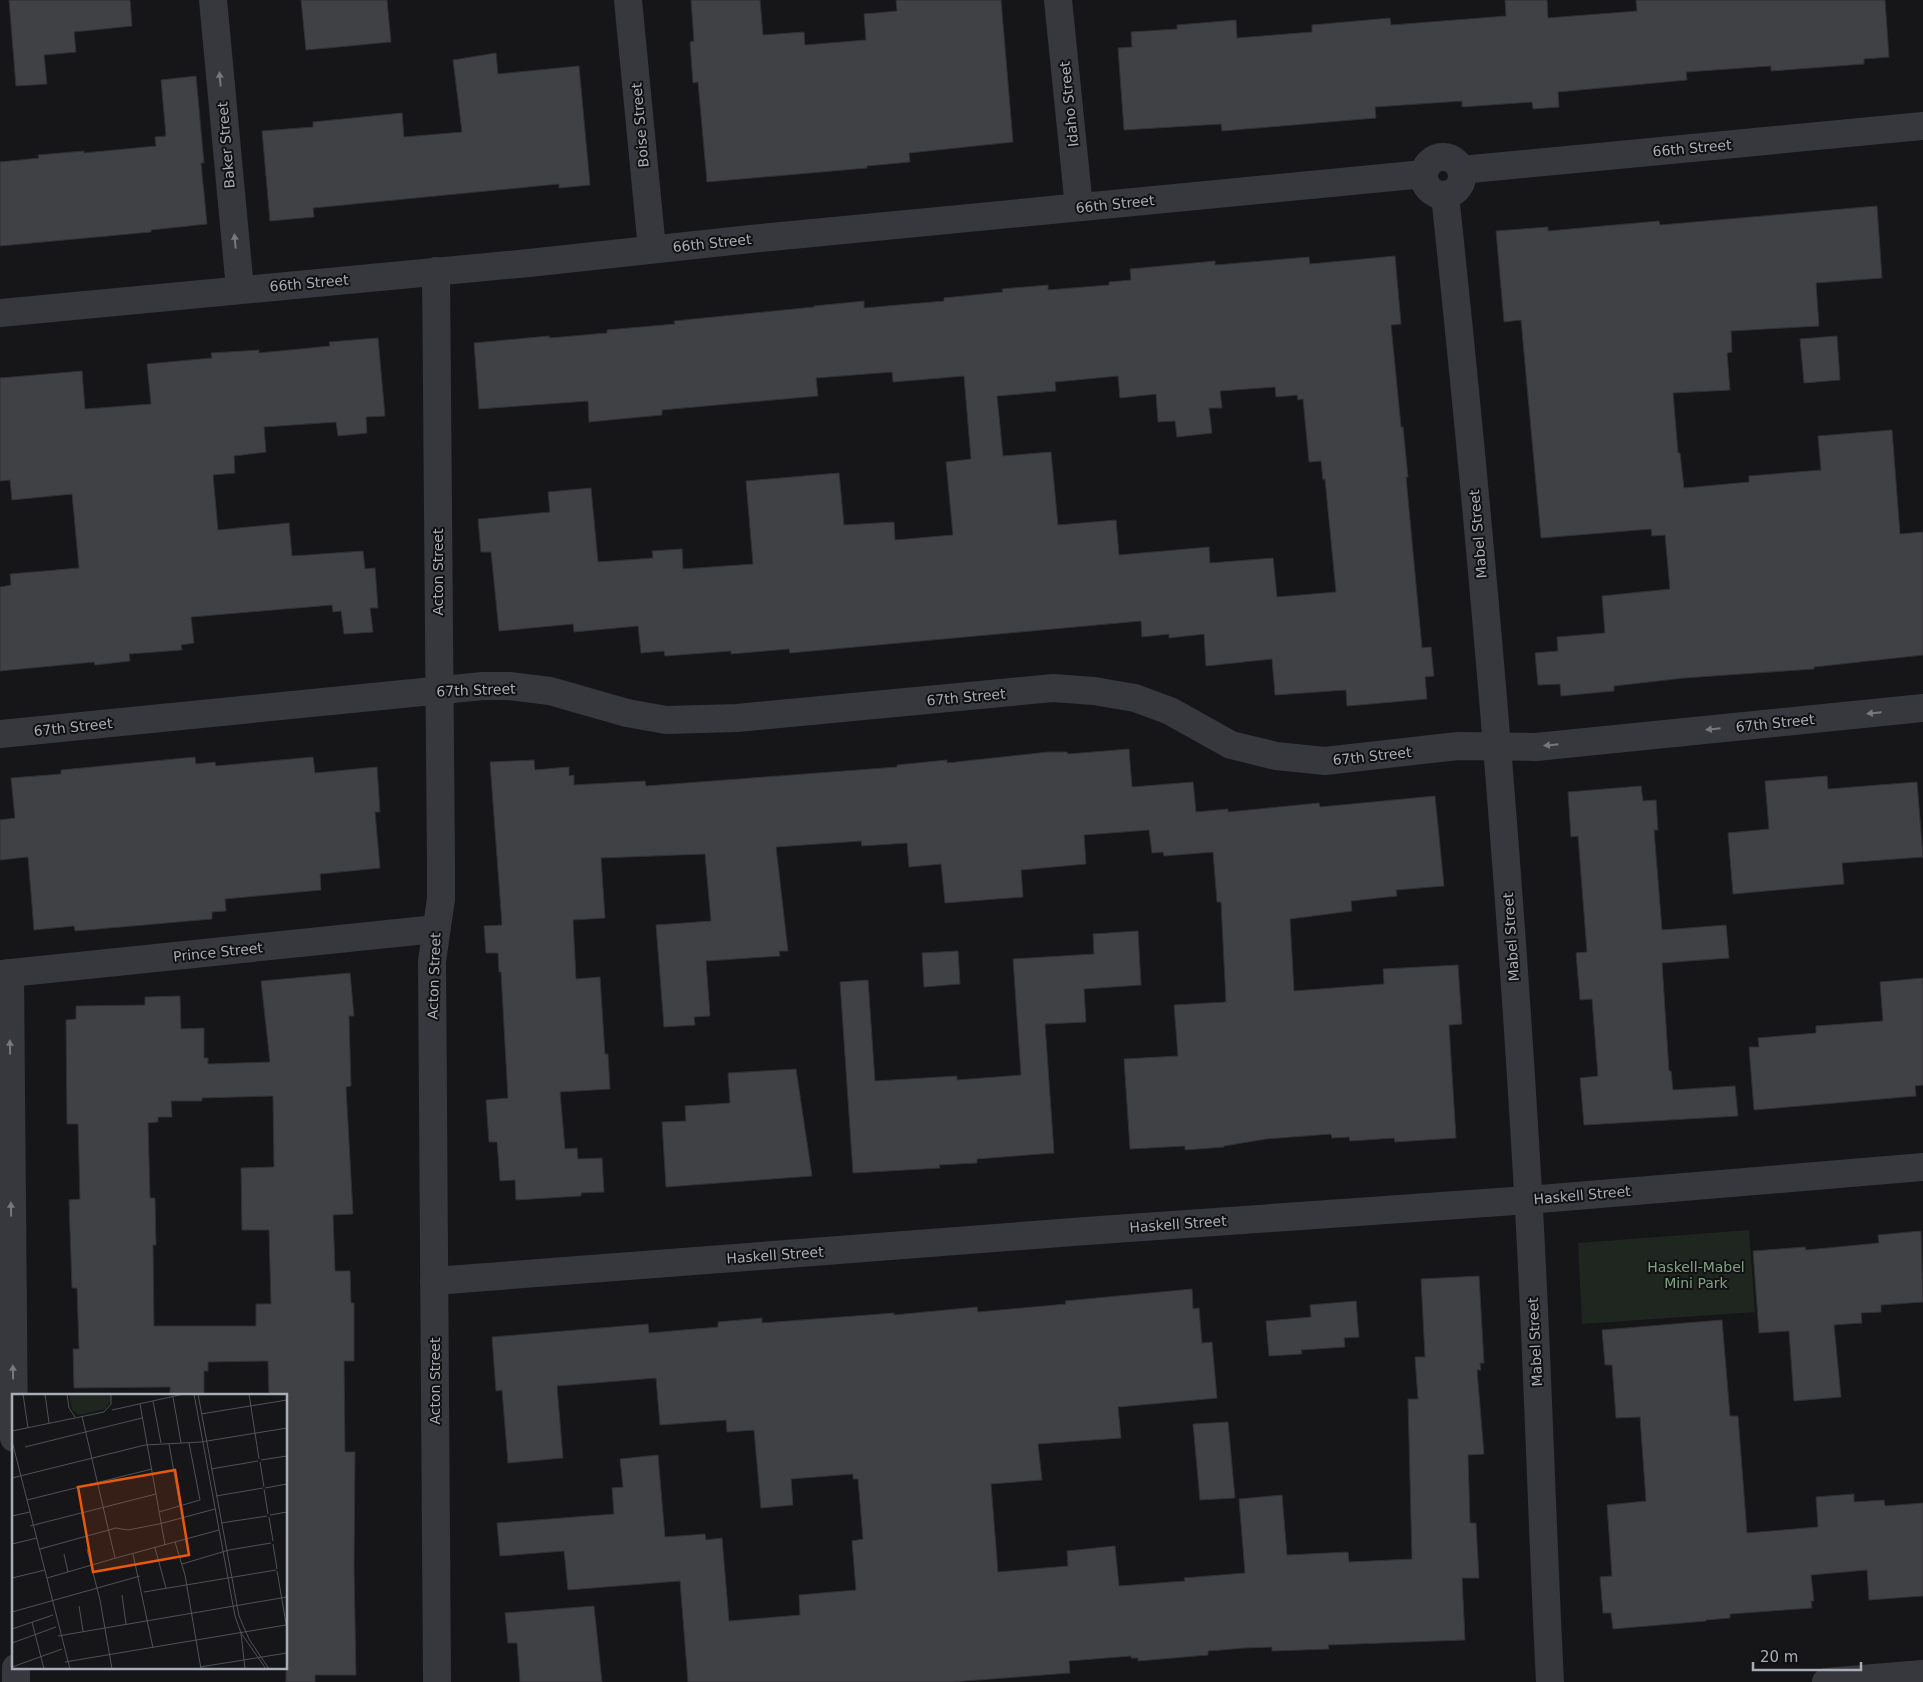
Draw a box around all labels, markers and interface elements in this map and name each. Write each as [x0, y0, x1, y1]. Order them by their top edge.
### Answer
street label: Idaho Street [1056, 60, 1081, 148]
one-way arrow [216, 70, 224, 86]
street label: Boise Street [628, 81, 652, 168]
street label: Baker Street [214, 100, 238, 189]
street label: 66th Street [1652, 137, 1733, 159]
street label: 66th Street [1075, 192, 1156, 216]
street label: 66th Street [672, 231, 753, 255]
one-way arrow [231, 232, 239, 248]
street label: 66th Street [269, 272, 350, 294]
street label: Mabel Street [1466, 488, 1490, 579]
street label: Acton Street [430, 528, 446, 615]
street label: 67th Street [436, 681, 516, 699]
street label: 67th Street [926, 686, 1007, 708]
one-way arrow [1866, 709, 1882, 717]
street label: 67th Street [1735, 711, 1816, 735]
street label: 67th Street [33, 715, 114, 739]
one-way arrow [1705, 725, 1721, 733]
one-way arrow [1543, 741, 1559, 749]
street label: 67th Street [1332, 744, 1413, 768]
street label: Mabel Street [1500, 892, 1522, 982]
street label: Acton Street [424, 932, 444, 1020]
street label: Prince Street [172, 939, 264, 965]
one-way arrow [6, 1038, 14, 1054]
street label: Haskell Street [1533, 1183, 1632, 1207]
one-way arrow [7, 1201, 15, 1217]
street label: Haskell Street [1129, 1213, 1228, 1235]
street label: Haskell Street [726, 1244, 825, 1266]
park label: Haskell-Mabel Mini Park [1647, 1259, 1745, 1291]
street label: Mabel Street [1525, 1297, 1545, 1387]
street label: Acton Street [427, 1337, 443, 1424]
one-way arrow [9, 1363, 17, 1379]
inset map [12, 1394, 288, 1670]
scale bar [1753, 1640, 1860, 1672]
text: 20 m [1760, 1648, 1798, 1666]

